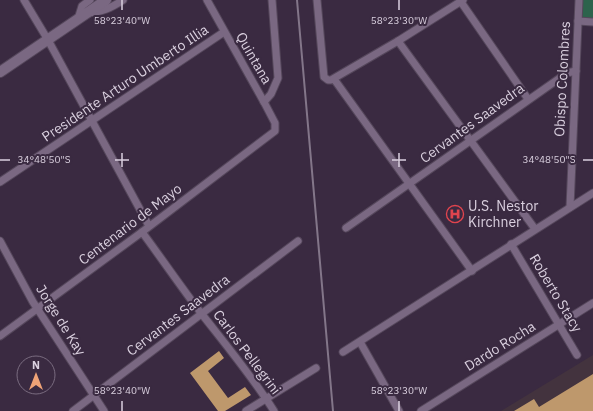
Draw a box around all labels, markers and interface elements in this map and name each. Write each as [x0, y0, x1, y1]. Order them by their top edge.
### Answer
text: 58°23'40"W [94, 14, 150, 27]
text: 58°23'30"W [371, 14, 427, 27]
street label: Presidente Arturo Umberto Illia [38, 20, 212, 146]
street label: Obispo Colombres [550, 21, 574, 137]
street label: Quintana [232, 29, 276, 88]
street label: Cervantes Saavedra [416, 79, 528, 167]
text: 34°48'50"S [17, 153, 71, 166]
text: 34°48'50"S [522, 153, 576, 166]
street label: Centenario de Mayo [75, 179, 185, 269]
place label: U.S. Nestor Kirchner [468, 197, 538, 231]
hospital icon: U.S. Nestor Kirchner [445, 204, 465, 224]
street label: Roberto Stacy [526, 251, 586, 335]
street label: Cervantes Saavedra [123, 270, 234, 360]
street label: Jorge de Kay [32, 281, 90, 359]
street label: Carlos Pellegrini [209, 306, 285, 398]
street label: Dardo Rocha [461, 317, 539, 375]
north arrow [16, 355, 56, 395]
text: N [32, 358, 40, 372]
text: 58°23'40"W [94, 384, 150, 397]
text: 58°23'30"W [371, 384, 427, 397]

